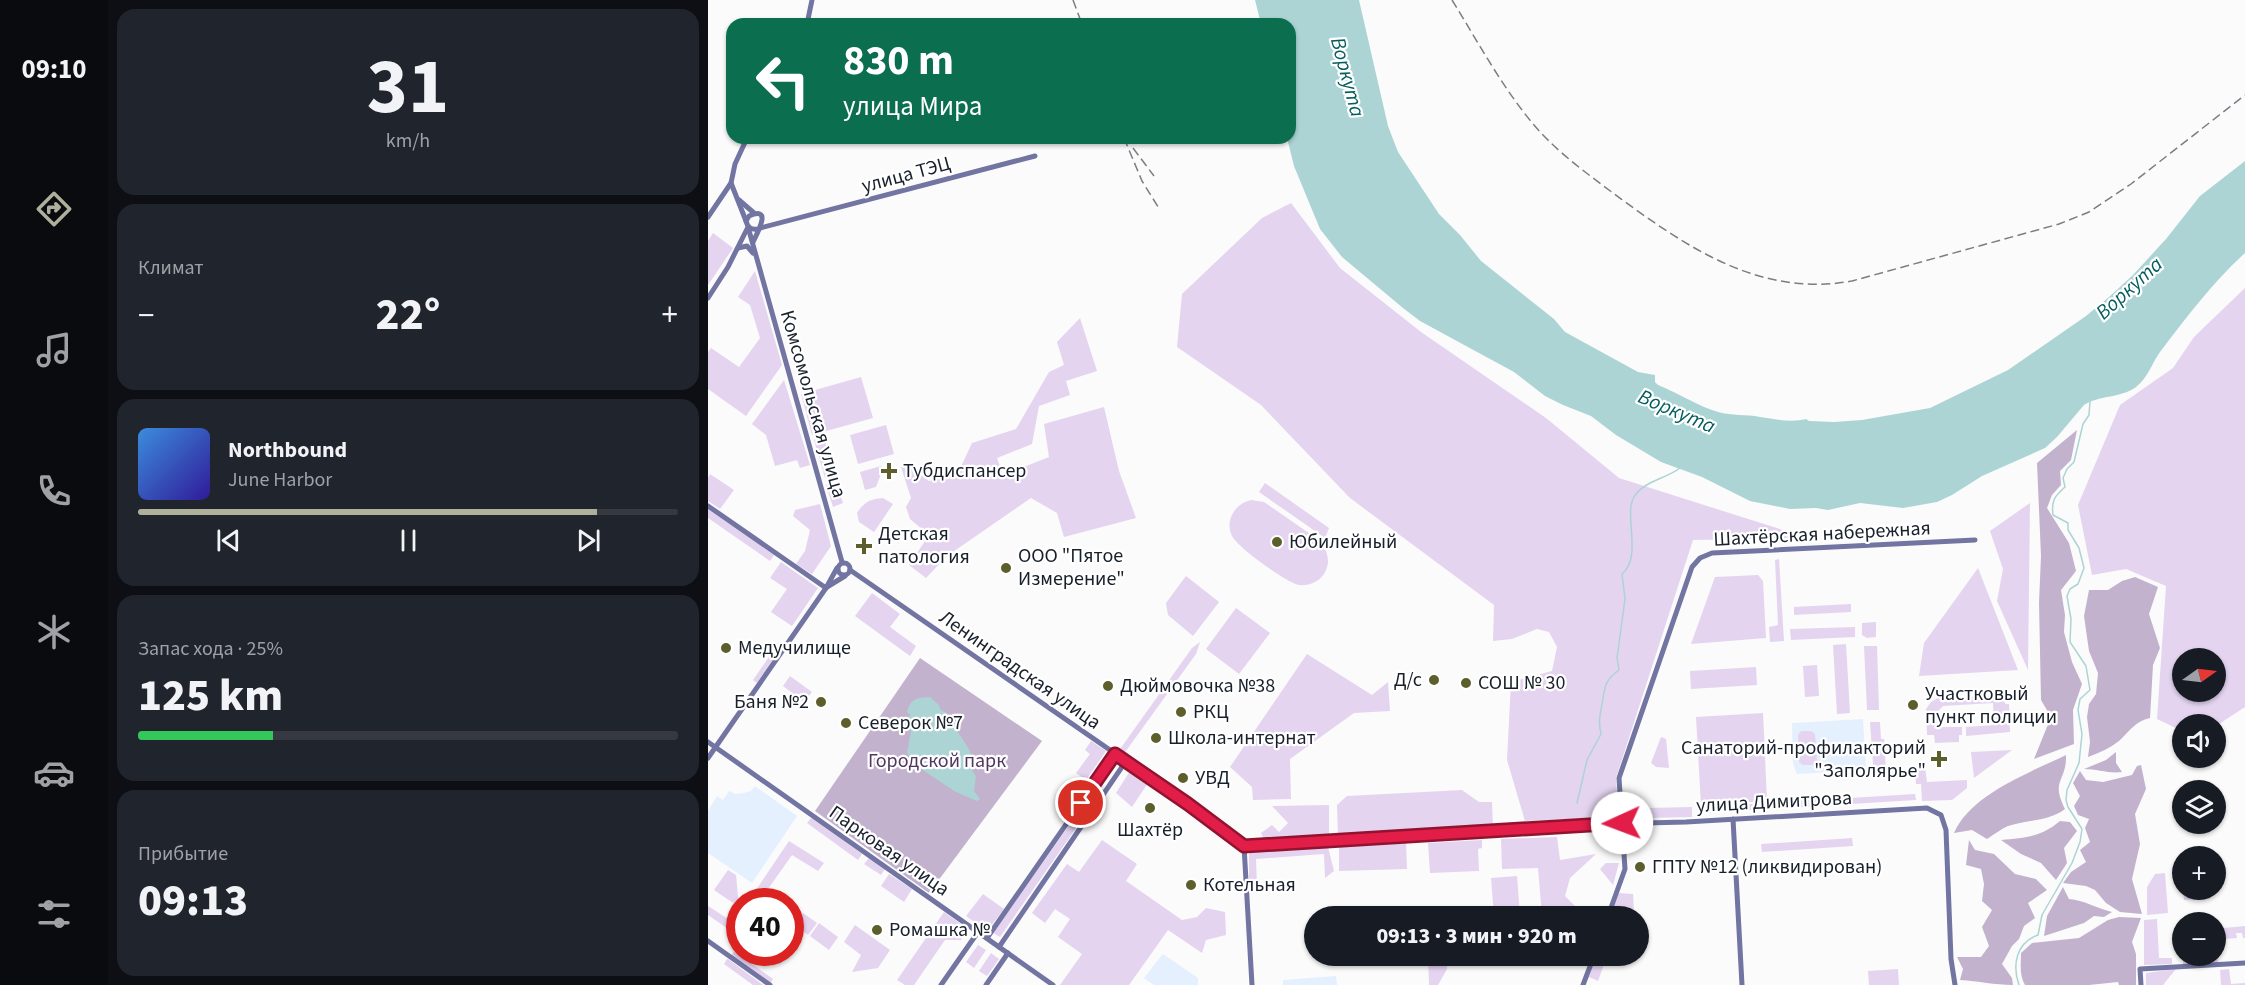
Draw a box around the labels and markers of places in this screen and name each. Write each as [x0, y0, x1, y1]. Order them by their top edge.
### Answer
place label: Тубдиспансер [903, 457, 1026, 485]
marker: Тубдиспансер [880, 462, 898, 480]
place label: Детская патология [878, 520, 970, 571]
place label: Юбилейный [1289, 528, 1397, 556]
marker: Юбилейный [1270, 535, 1284, 549]
marker: Детская патология [855, 537, 873, 555]
place label: ООО "Пятое Измерение" [1018, 542, 1125, 593]
marker: ООО "Пятое Измерение" [999, 561, 1013, 575]
place label: Медучилище [738, 634, 851, 662]
marker: Медучилище [719, 641, 733, 655]
place label: Д/с [1394, 666, 1422, 694]
place label: СОШ № 30 [1478, 669, 1565, 697]
place label: Дюймовочка №38 [1120, 672, 1275, 700]
marker: Д/с [1427, 673, 1441, 687]
marker: СОШ № 30 [1459, 676, 1473, 690]
marker: Дюймовочка №38 [1101, 679, 1115, 693]
place label: Участковый пункт полиции [1925, 680, 2057, 731]
place label: Баня №2 [734, 688, 809, 716]
marker: Баня №2 [814, 695, 828, 709]
place label: РКЦ [1193, 698, 1229, 726]
marker: Участковый пункт полиции [1906, 698, 1920, 712]
marker: РКЦ [1174, 705, 1188, 719]
place label: Северок №7 [858, 709, 963, 737]
marker: Северок №7 [839, 716, 853, 730]
place label: Школа-интернат [1168, 724, 1316, 752]
marker: Школа-интернат [1149, 731, 1163, 745]
place label: Санаторий-профилакторий "Заполярье" [1681, 734, 1926, 785]
marker: Санаторий-профилакторий "Заполярье" [1930, 750, 1948, 768]
place label: УВД [1195, 764, 1230, 792]
marker: УВД [1176, 771, 1190, 785]
pin [1055, 777, 1106, 828]
marker: Шахтёр [1143, 801, 1157, 815]
place label: Шахтёр [1117, 816, 1183, 844]
place label: ГПТУ №12 (ликвидирован) [1652, 853, 1882, 881]
marker: ГПТУ №12 (ликвидирован) [1633, 860, 1647, 874]
place label: Котельная [1203, 871, 1296, 899]
marker: Котельная [1184, 878, 1198, 892]
place label: Ромашка № [889, 916, 990, 944]
marker: Ромашка № [870, 923, 884, 937]

